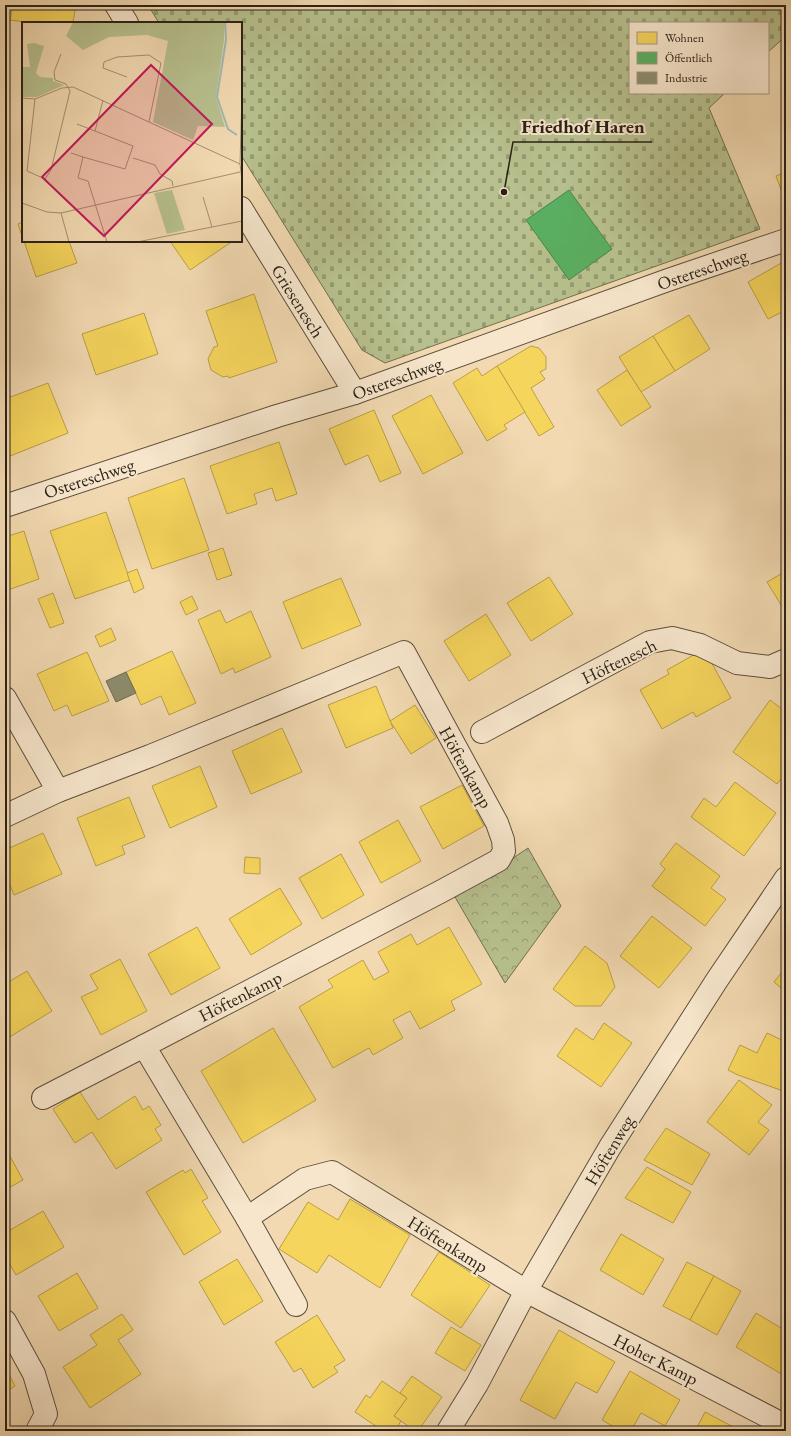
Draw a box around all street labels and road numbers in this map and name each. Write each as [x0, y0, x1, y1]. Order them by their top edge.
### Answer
street label: Ostereschweg [654, 243, 750, 295]
street label: Griesenesch [266, 260, 330, 342]
street label: Ostereschweg [349, 351, 445, 405]
street label: Ostereschweg [41, 452, 137, 503]
street label: Höftenesch [578, 633, 660, 689]
street label: Höftenkamp [434, 722, 498, 812]
street label: Höftenkamp [195, 965, 285, 1027]
street label: Höftenweg [579, 1111, 639, 1189]
street label: Höftenkamp [404, 1210, 492, 1278]
street label: Hoher Kamp [610, 1328, 702, 1390]

